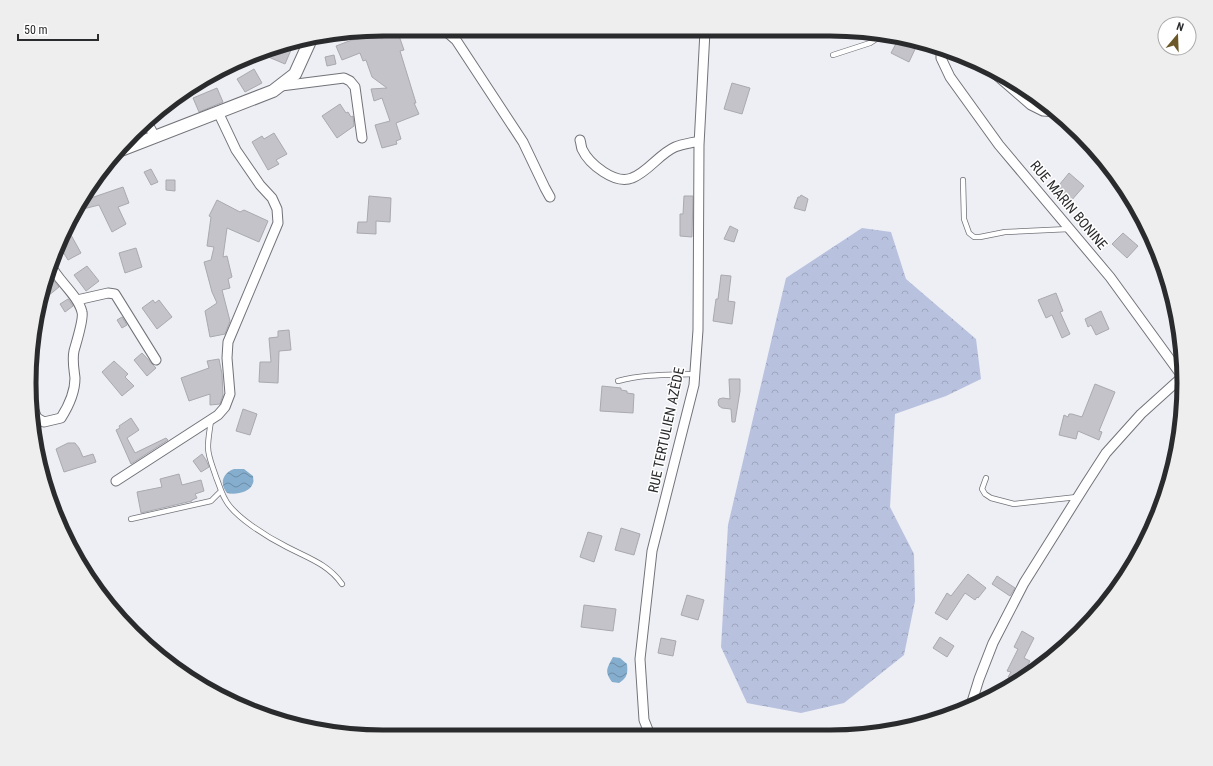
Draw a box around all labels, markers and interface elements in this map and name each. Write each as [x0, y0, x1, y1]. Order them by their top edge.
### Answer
scale bar [18, 16, 98, 42]
north arrow [1157, 16, 1197, 56]
text: N [1175, 20, 1186, 34]
text: 50 m [24, 23, 48, 37]
street label: RUE MARIN BONINE [1027, 157, 1111, 253]
street label: RUE TERTULIEN AZÈDE [644, 366, 687, 494]

